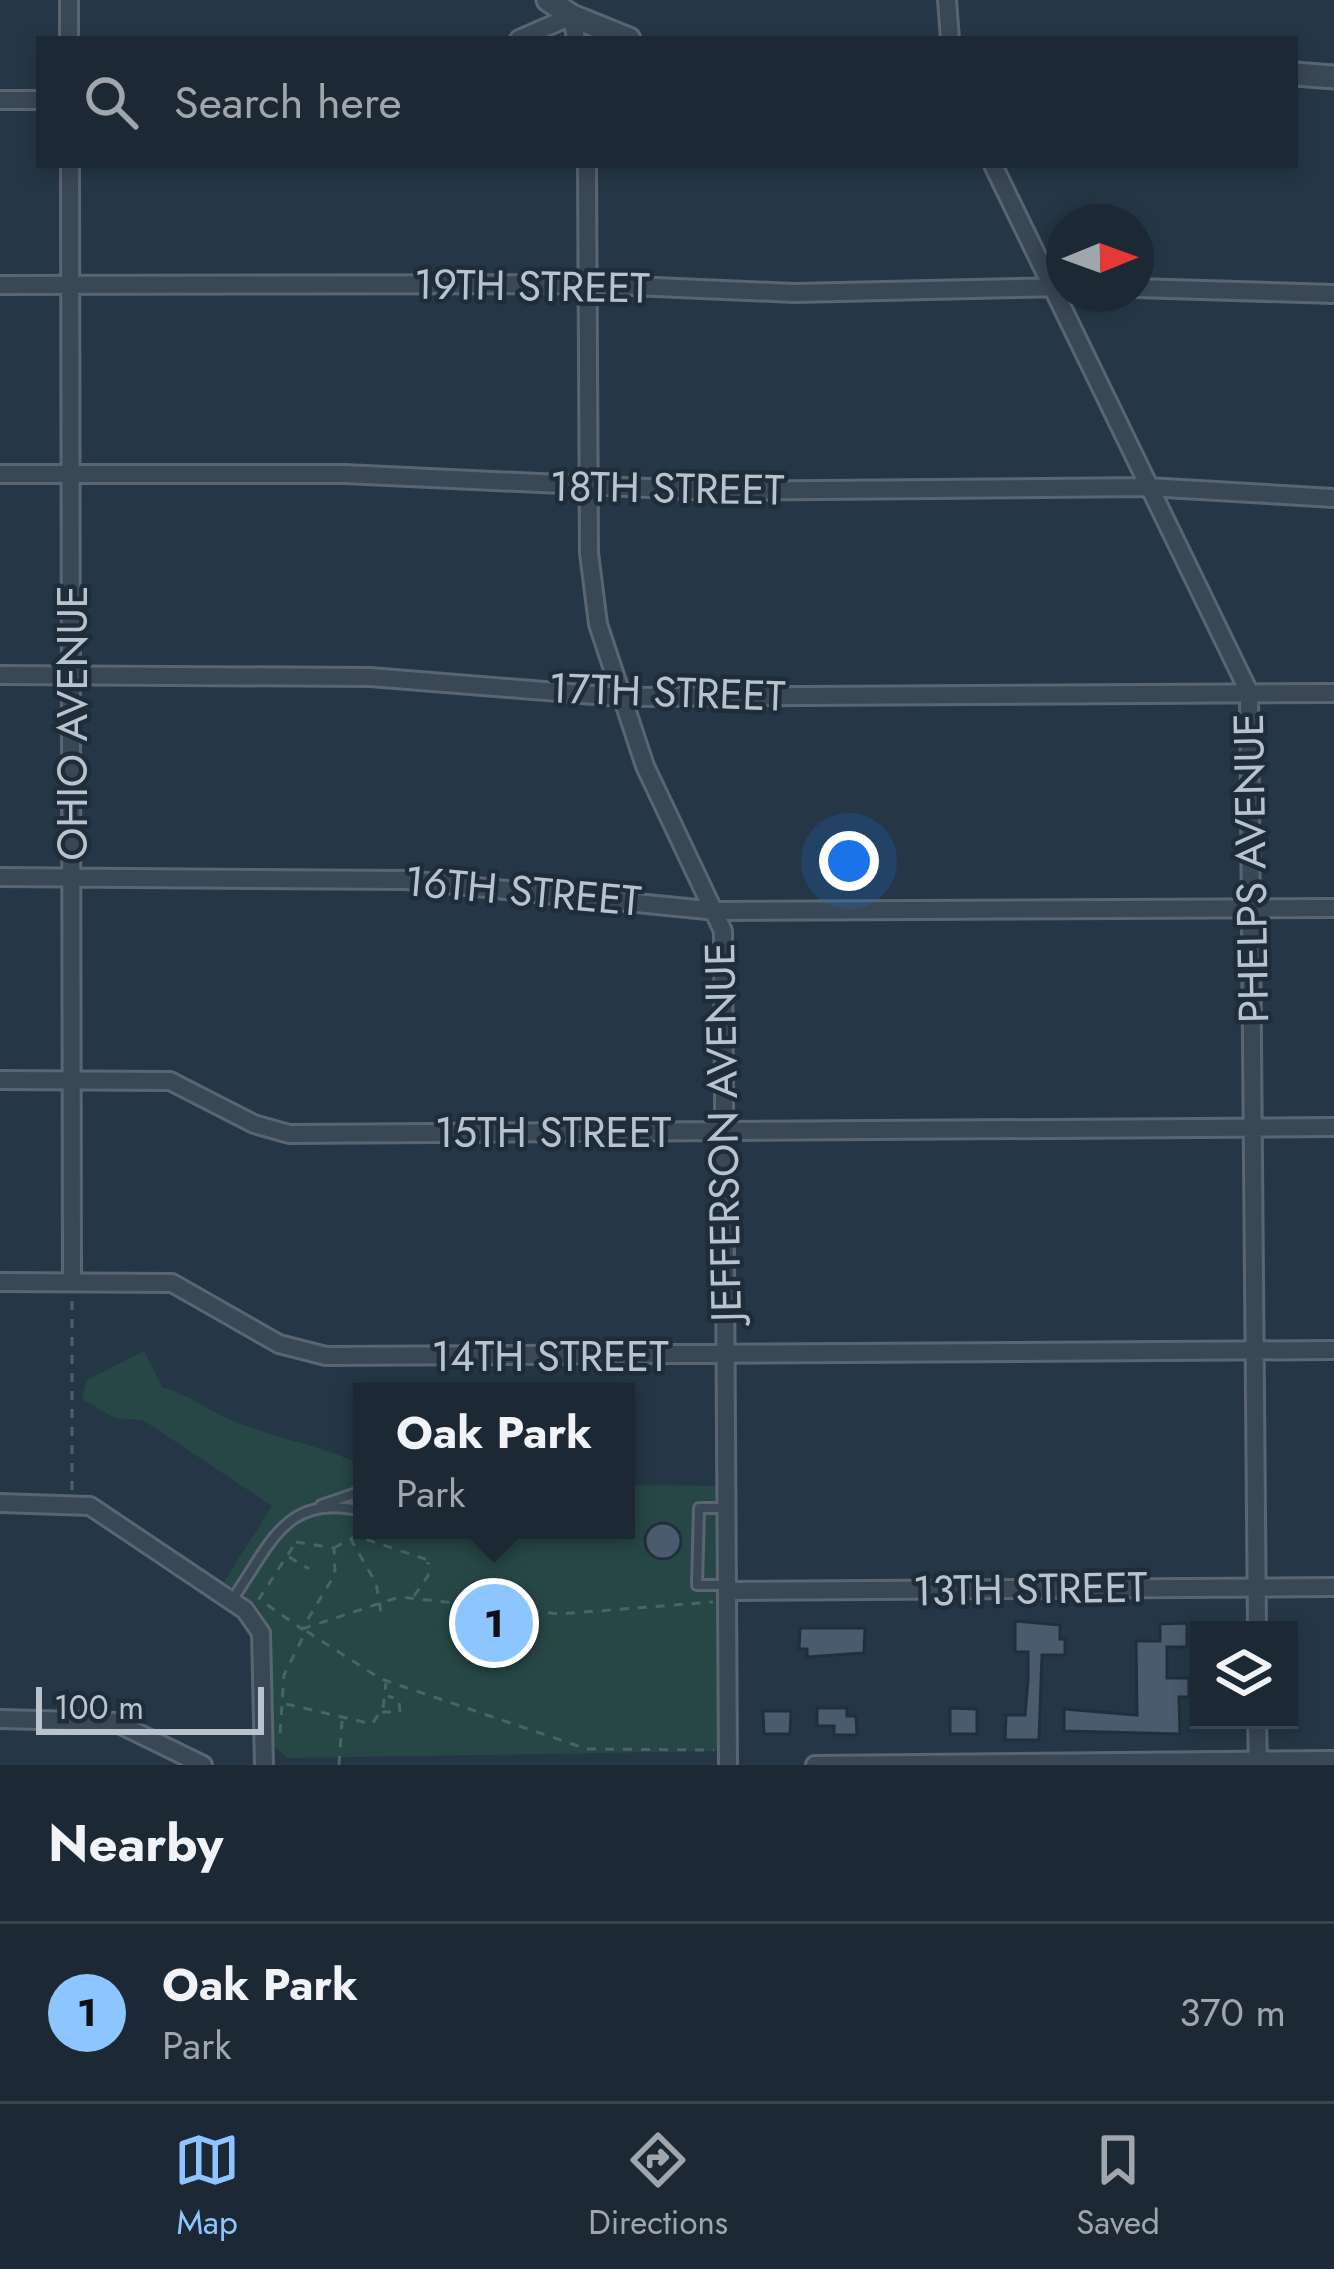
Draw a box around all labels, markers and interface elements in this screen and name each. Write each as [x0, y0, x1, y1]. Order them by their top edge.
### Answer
search box [36, 36, 1298, 168]
icon: search [78, 69, 144, 135]
text: Search here [174, 70, 402, 135]
north arrow [1046, 204, 1154, 312]
street label: 19TH STREET [414, 253, 651, 319]
street label: 18TH STREET [549, 455, 785, 521]
street label: OHIO AVENUE [42, 585, 103, 861]
street label: 17TH STREET [548, 657, 787, 727]
street label: PHELPS AVENUE [1218, 713, 1284, 1023]
your location [819, 831, 879, 891]
street label: 16TH STREET [402, 850, 644, 932]
street label: JEFFERSON AVENUE [689, 942, 757, 1327]
street label: 15TH STREET [435, 1102, 672, 1163]
street label: 14TH STREET [431, 1326, 669, 1387]
popup [353, 1383, 635, 1539]
text: Oak Park [396, 1400, 592, 1465]
text: Park [396, 1465, 465, 1522]
street label: 13TH STREET [912, 1556, 1148, 1622]
pin: 1 [455, 1578, 533, 1668]
map controls [1190, 1621, 1298, 1729]
button: layers [1190, 1621, 1298, 1729]
scale bar [36, 1681, 264, 1734]
text: 100 m [54, 1684, 144, 1731]
text: Nearby [48, 1806, 223, 1880]
text: Oak Park [162, 1952, 358, 2017]
text: 1 [77, 1984, 97, 2041]
text: 370 m [1179, 1984, 1286, 2041]
text: Park [162, 2017, 232, 2074]
tab: Map [174, 2127, 240, 2246]
tab: Directions [588, 2127, 728, 2246]
tab: Saved [1076, 2127, 1160, 2246]

